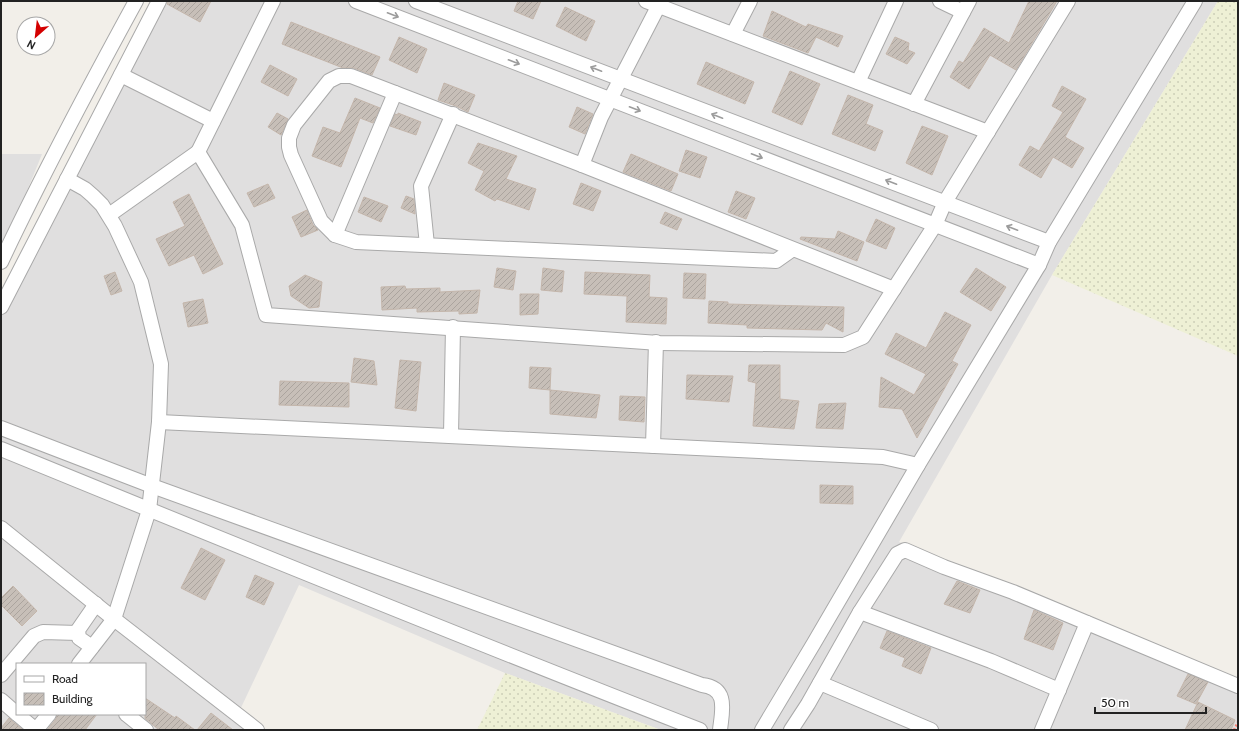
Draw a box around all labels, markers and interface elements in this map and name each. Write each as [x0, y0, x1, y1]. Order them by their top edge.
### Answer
one-way arrow [386, 12, 398, 20]
north arrow [16, 16, 56, 56]
text: N [25, 37, 38, 53]
one-way arrow [508, 58, 520, 66]
one-way arrow [590, 65, 602, 73]
one-way arrow [629, 105, 641, 113]
one-way arrow [711, 111, 723, 119]
one-way arrow [750, 152, 762, 160]
one-way arrow [885, 177, 897, 185]
one-way arrow [1007, 224, 1019, 232]
legend [16, 663, 146, 715]
text: Road [52, 671, 78, 686]
scale bar [1095, 689, 1206, 715]
text: Building [52, 691, 94, 706]
text: 50 m [1101, 695, 1129, 710]

